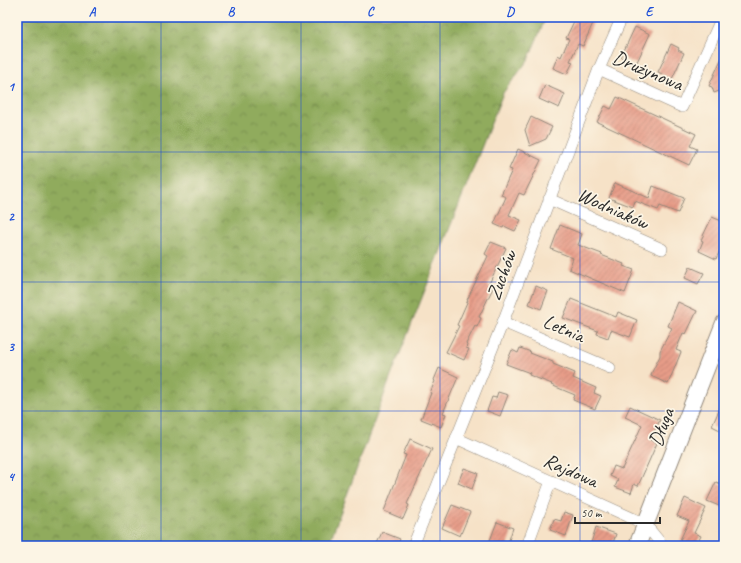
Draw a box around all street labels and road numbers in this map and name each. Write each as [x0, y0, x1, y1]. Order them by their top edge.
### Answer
street label: Drużynowa [609, 45, 689, 97]
street label: Wodniaków [573, 182, 654, 236]
street label: Zuchów [481, 245, 523, 303]
street label: Letnia [539, 309, 590, 349]
street label: Długa [643, 403, 681, 450]
street label: Rajdowa [540, 447, 603, 494]

